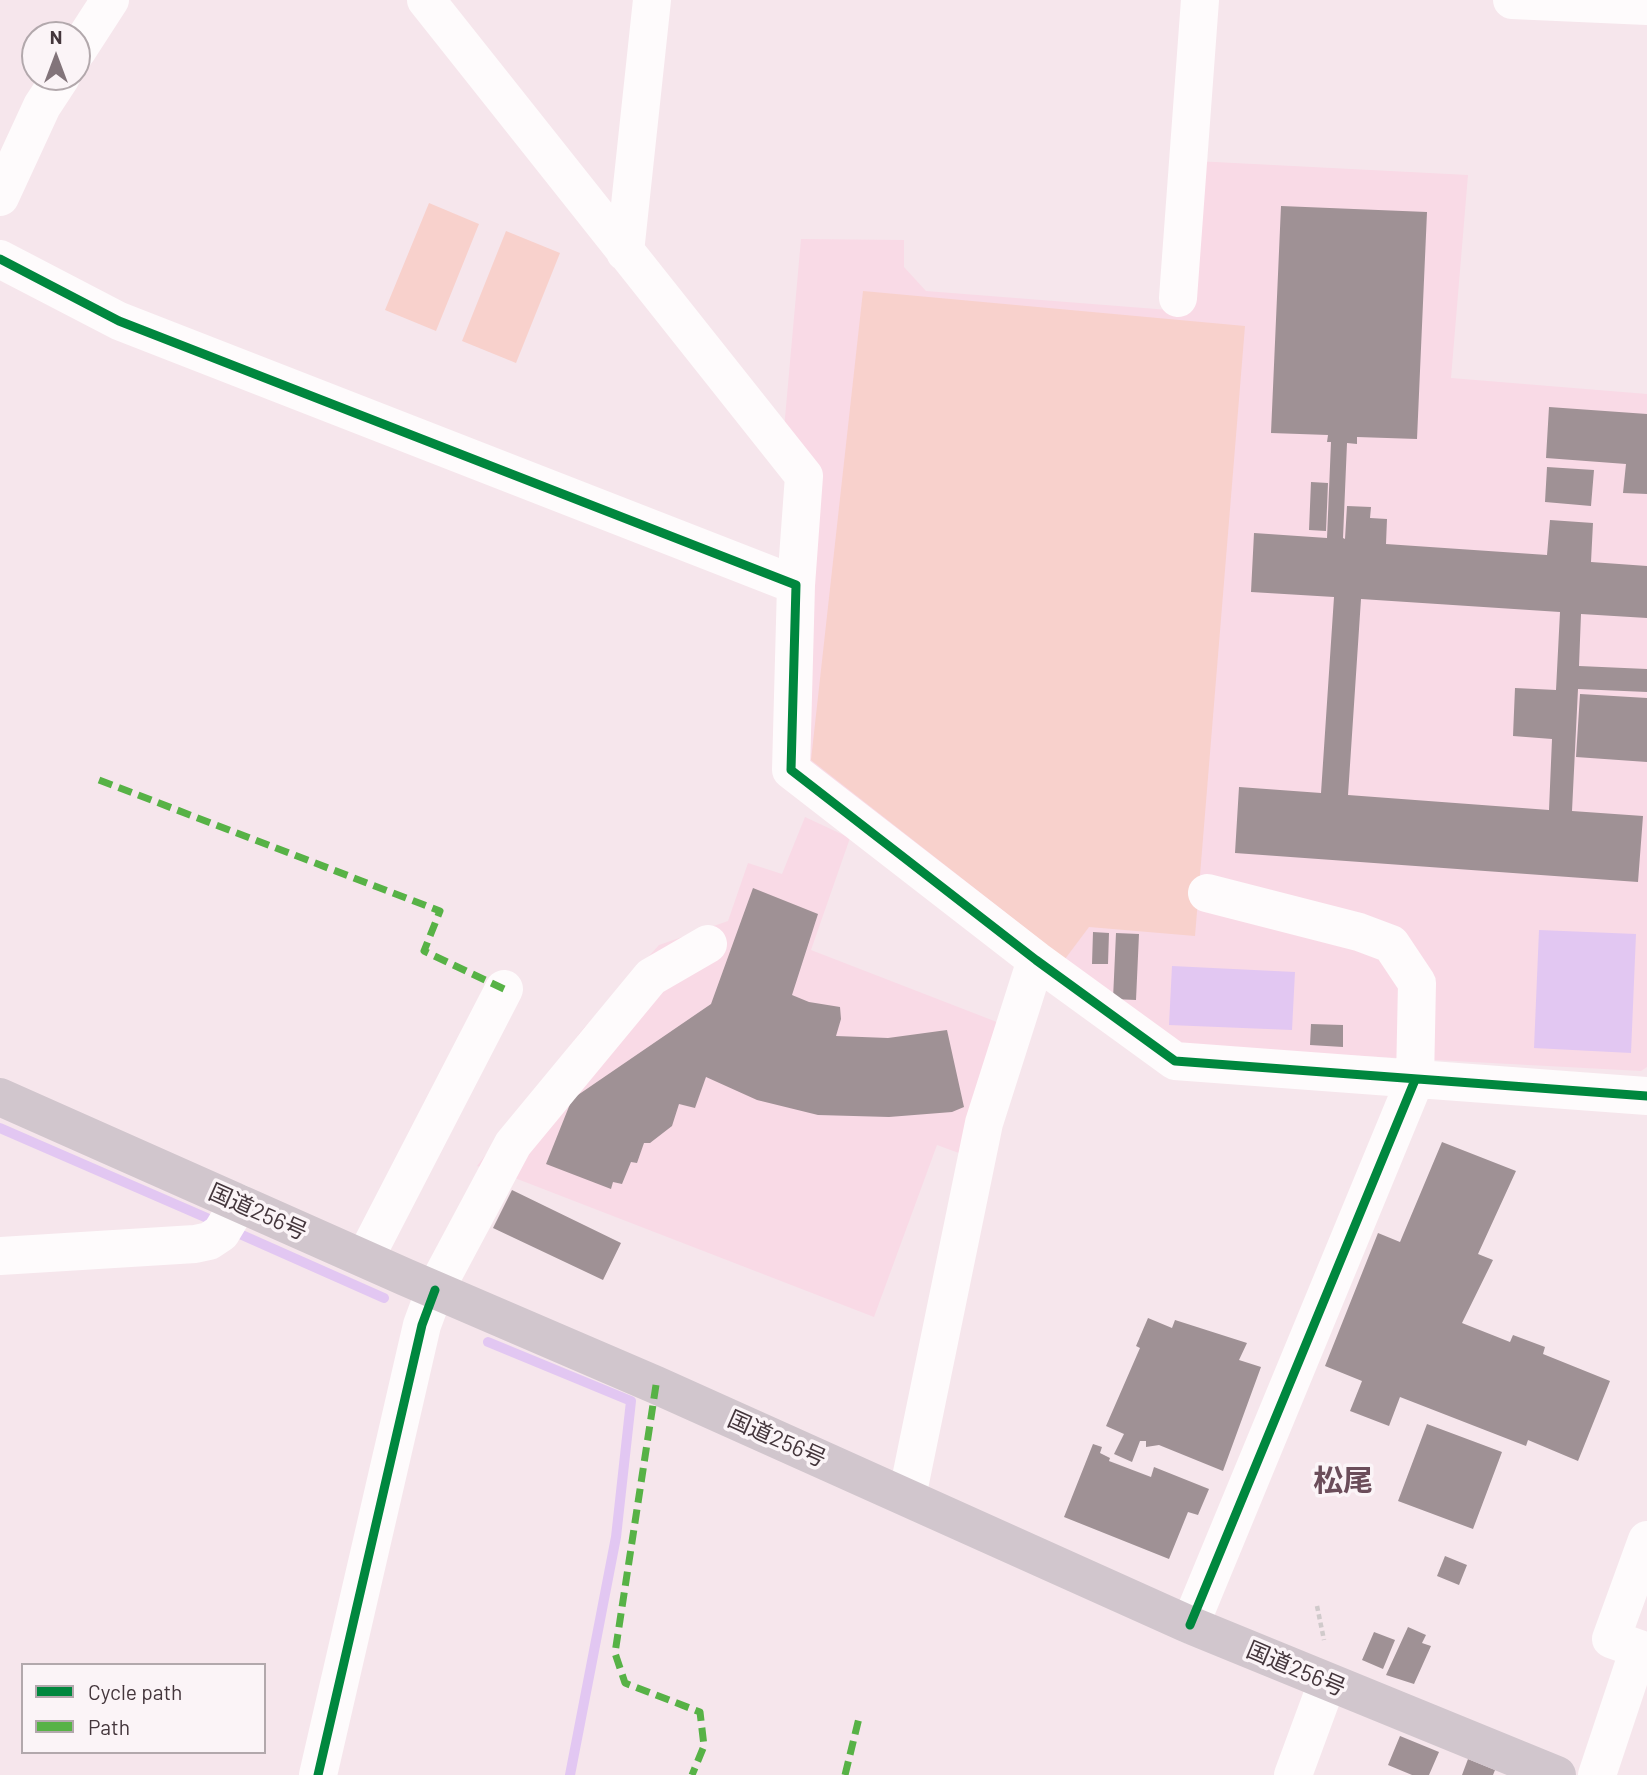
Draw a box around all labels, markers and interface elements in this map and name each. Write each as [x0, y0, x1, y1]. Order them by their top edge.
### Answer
north arrow [21, 21, 91, 91]
text: N [50, 25, 62, 48]
street label: 国道256号 [204, 1178, 312, 1246]
street label: 国道256号 [723, 1405, 831, 1473]
district label: 松尾 [1313, 1463, 1373, 1499]
street label: 国道256号 [1242, 1636, 1350, 1702]
legend [21, 1663, 266, 1754]
text: Cycle path [88, 1679, 182, 1704]
text: Path [88, 1714, 130, 1739]

